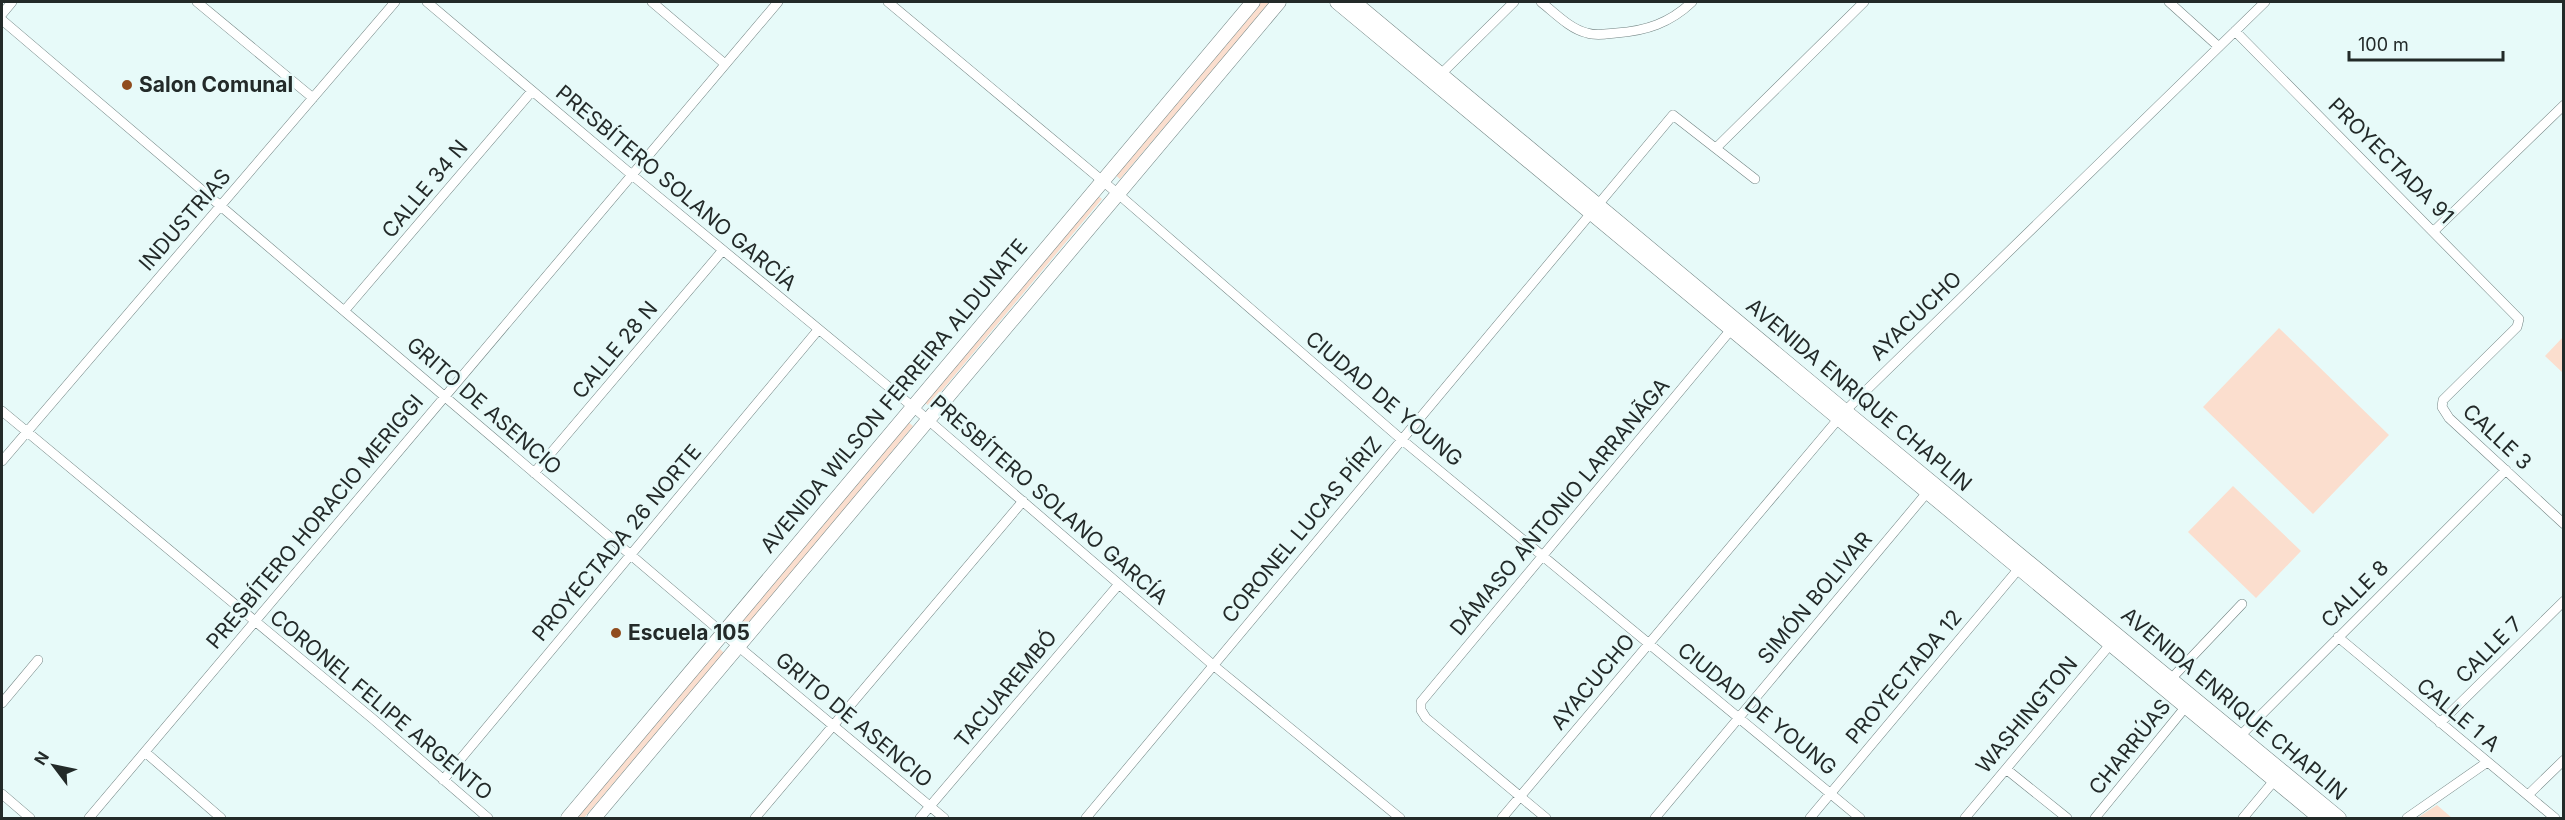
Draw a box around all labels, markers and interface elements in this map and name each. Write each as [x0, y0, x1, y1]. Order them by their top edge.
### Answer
scale bar [2349, 24, 2504, 62]
text: 100 m [2358, 34, 2409, 55]
place label: Salon Comunal [139, 72, 293, 97]
marker: Salon Comunal [120, 78, 134, 92]
street label: PRESBÍTERO SOLANO GARCÍA [551, 79, 802, 296]
street label: PROYECTADA 91 [2323, 93, 2459, 229]
street label: CALLE 34 N [376, 135, 473, 243]
street label: INDUSTRIAS [134, 164, 236, 276]
street label: AVENIDA WILSON FERREIRA ALDUNATE [755, 234, 1032, 558]
street label: AYACUCHO [1865, 266, 1967, 365]
street label: AVENIDA ENRIQUE CHAPLIN [1742, 293, 1977, 496]
street label: CALLE 28 N [567, 296, 663, 403]
street label: CIUDAD DE YOUNG [1301, 326, 1468, 472]
street label: GRITO DE ASENCIO [402, 332, 567, 480]
street label: DÁMASO ANTONIO LARRANÃGA [1444, 372, 1675, 640]
street label: PRESBÍTERO HORACIO MERIGGI [200, 389, 428, 654]
street label: PRESBÍTERO SOLANO GARCÍA [925, 389, 1174, 610]
street label: CALLE 3 [2458, 399, 2537, 475]
street label: CORONEL LUCAS PÍRIZ [1216, 431, 1387, 628]
street label: PROYECTADA 26 NORTE [527, 439, 706, 646]
street label: SIMÓN BOLIVAR [1751, 526, 1877, 669]
street label: CALLE 8 [2316, 555, 2393, 632]
street label: AVENIDA ENRIQUE CHAPLIN [2117, 602, 2352, 805]
street label: CORONEL FELIPE ARGENTO [265, 604, 498, 805]
street label: PROYECTADA 12 [1840, 605, 1967, 749]
street label: CALLE 7 [2450, 611, 2527, 688]
place label: Escuela 105 [628, 620, 750, 645]
street label: TACUAREMBÓ [949, 624, 1062, 752]
marker: Escuela 105 [609, 626, 623, 640]
street label: AYACUCHO [1545, 629, 1640, 735]
street label: CIUDAD DE YOUNG [1673, 637, 1842, 780]
street label: GRITO DE ASENCIO [771, 647, 938, 792]
street label: WASHINGTON [1971, 651, 2083, 778]
street label: CALLE 1 A [2412, 673, 2505, 757]
street label: CHARRÚAS [2083, 693, 2176, 799]
north arrow [24, 736, 84, 796]
text: N [30, 748, 53, 769]

